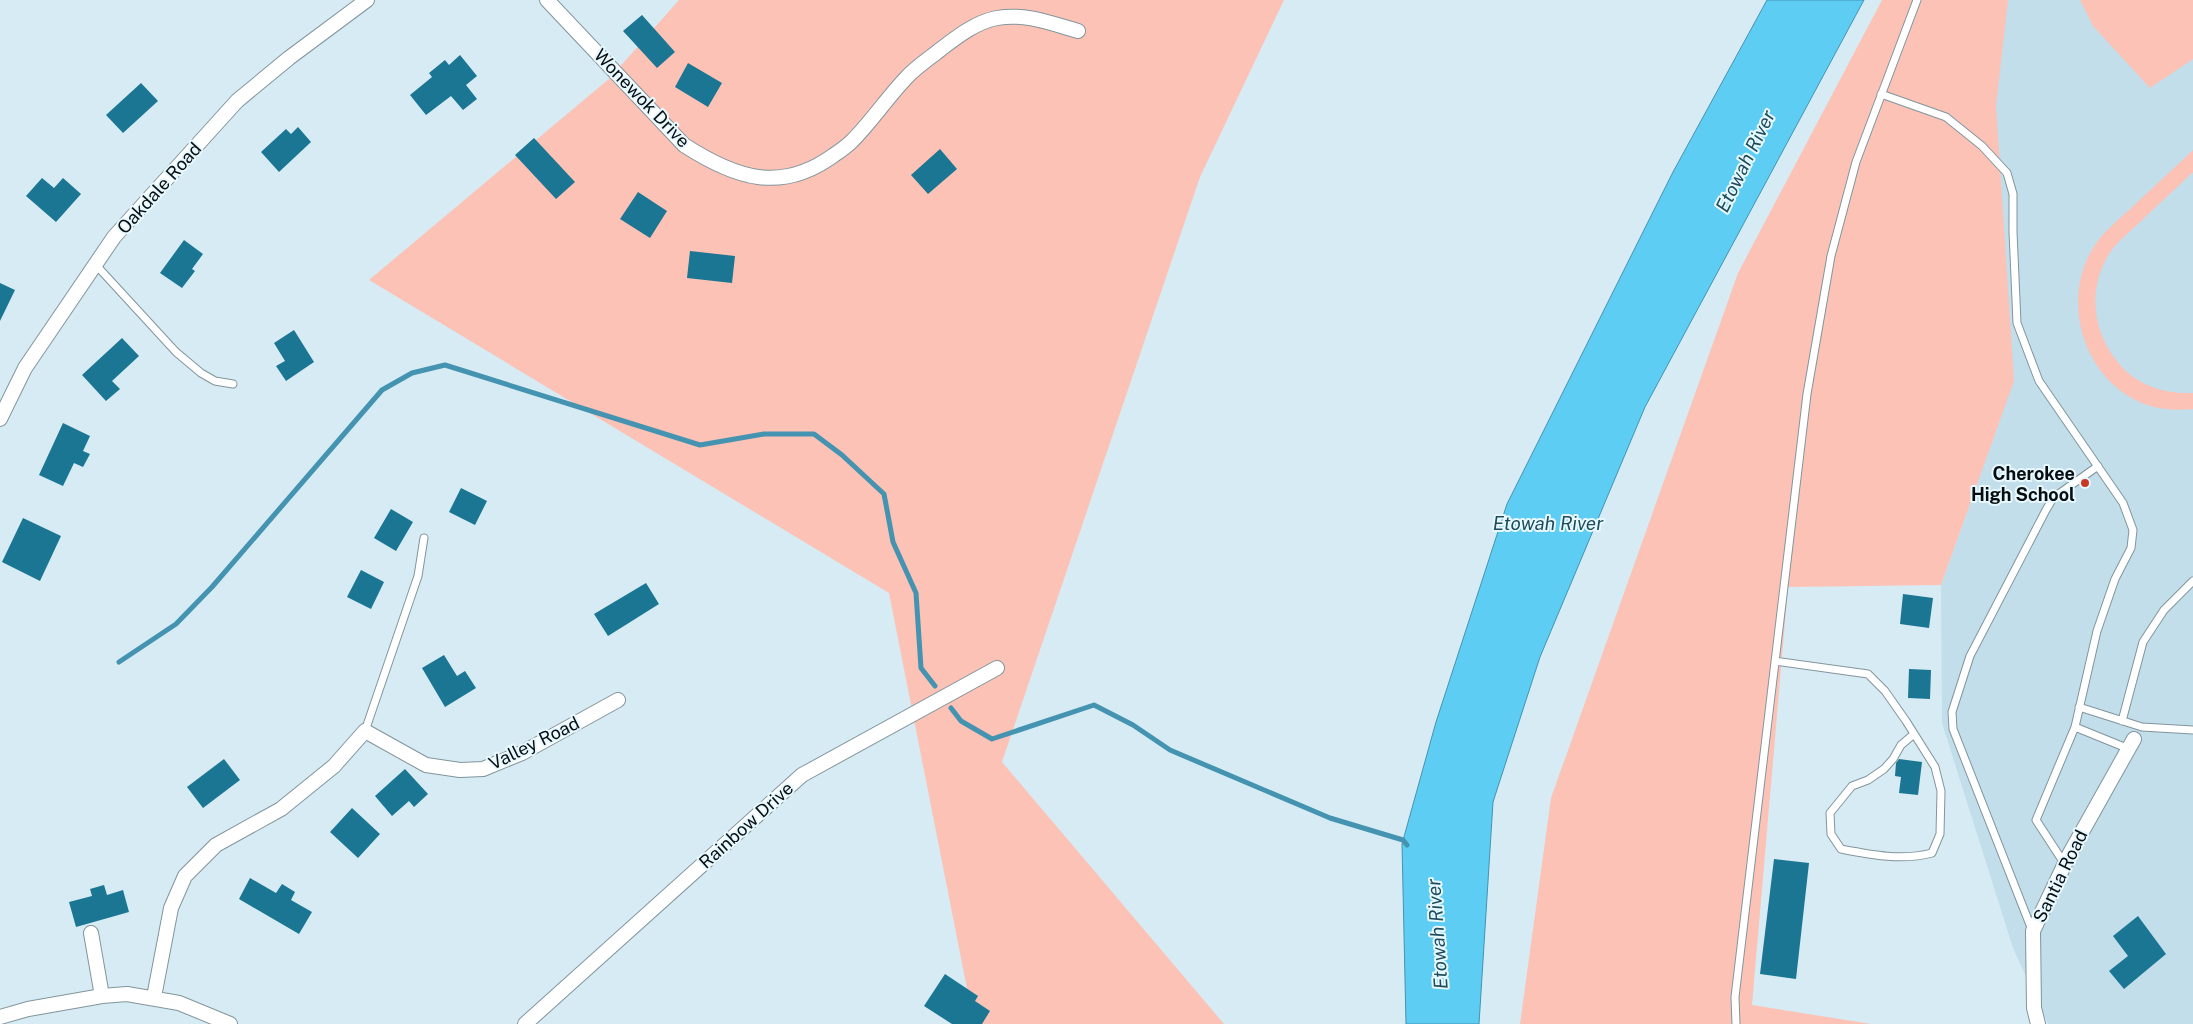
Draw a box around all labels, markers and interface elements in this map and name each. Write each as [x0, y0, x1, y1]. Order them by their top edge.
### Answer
street label: Wonewok Drive [590, 44, 694, 152]
water label: Etowah River [1711, 106, 1780, 216]
street label: Oakdale Road [113, 138, 205, 238]
place label: Cherokee High School [1971, 463, 2075, 505]
marker: Cherokee High School [2079, 477, 2091, 489]
water label: Etowah River [1493, 512, 1604, 534]
street label: Valley Road [485, 712, 583, 774]
street label: Rainbow Drive [695, 777, 797, 873]
street label: Santia Road [2029, 826, 2091, 926]
water label: Etowah River [1422, 877, 1452, 990]

